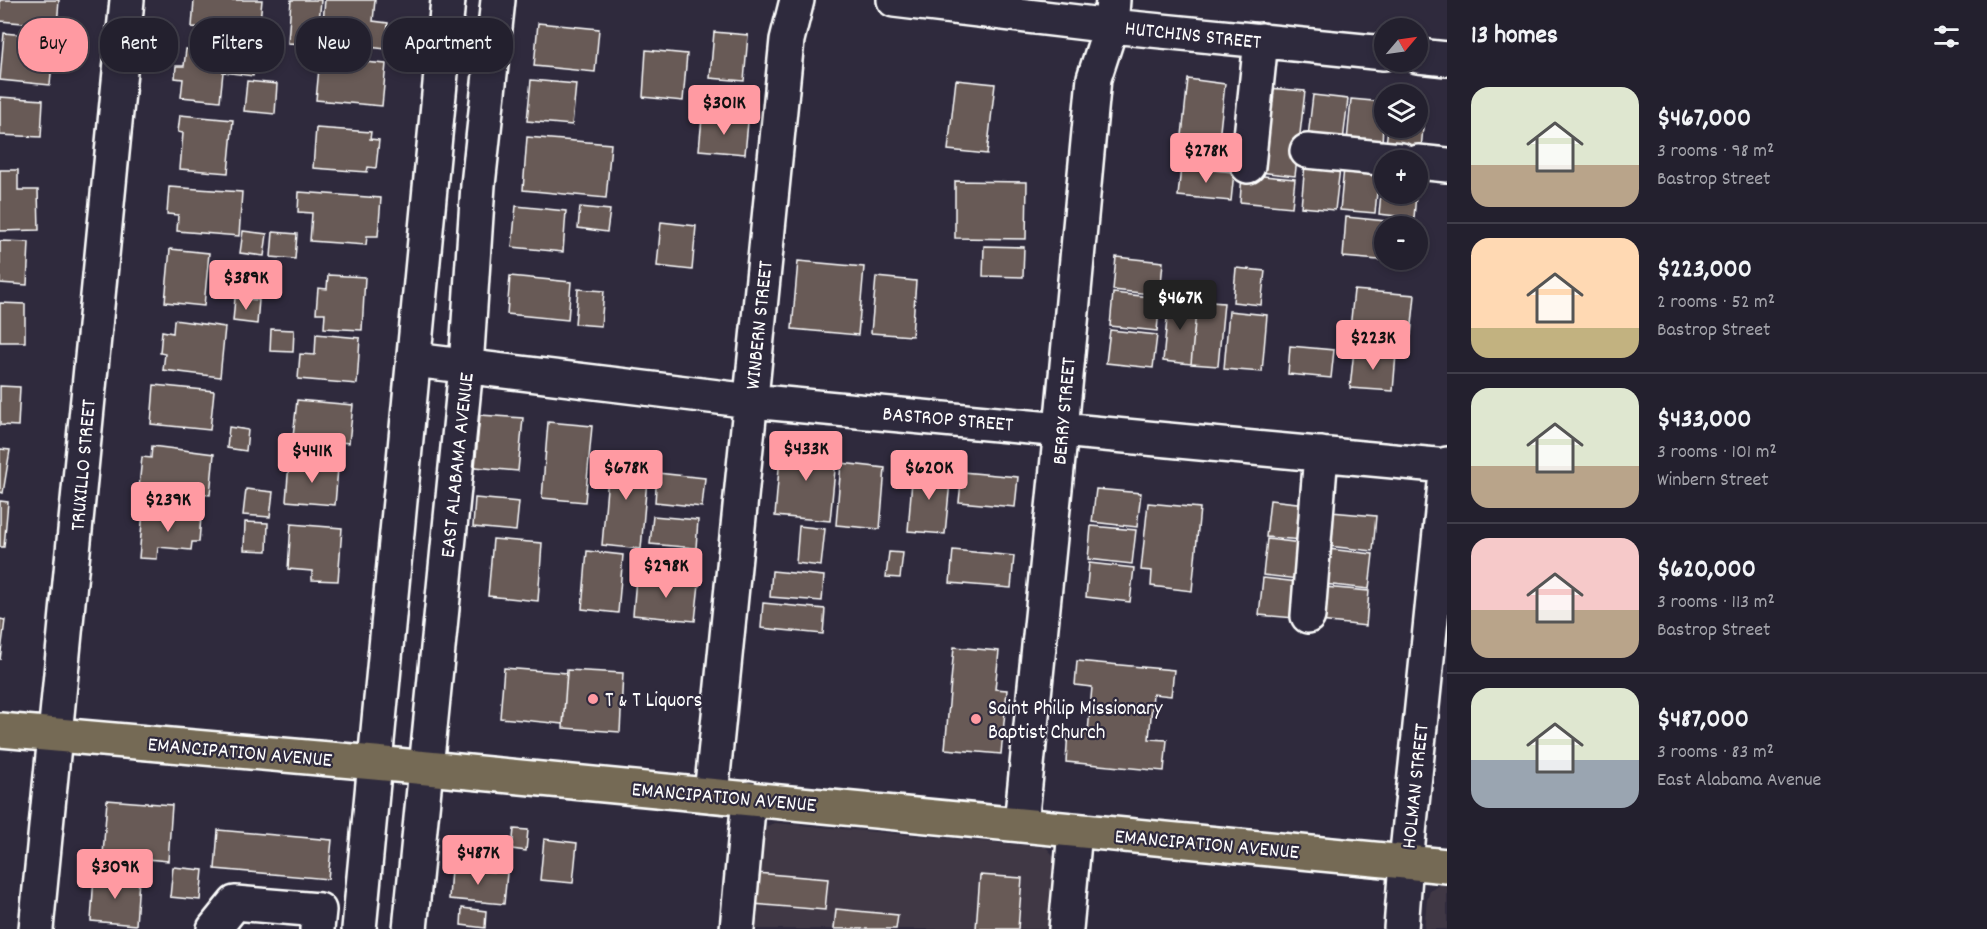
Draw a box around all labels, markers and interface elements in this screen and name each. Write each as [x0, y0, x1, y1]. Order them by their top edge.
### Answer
street label: HUTCHINS STREET [1123, 15, 1263, 59]
chip: Buy [18, 18, 88, 72]
chip: Rent [100, 18, 178, 72]
chip: Filters [190, 18, 284, 72]
chip: New [296, 18, 371, 72]
chip: Apartment [383, 18, 513, 72]
north arrow [1374, 18, 1428, 72]
map controls [1374, 18, 1428, 270]
text: 13 homes [1471, 18, 1558, 55]
icon: filters [1930, 20, 1963, 53]
button: layers [1374, 84, 1428, 138]
pin: $301K [682, 85, 766, 136]
text: $301K [702, 90, 746, 118]
text: $467,000 [1657, 101, 1751, 138]
icon: home [1519, 111, 1591, 183]
pin: $278K [1164, 133, 1248, 184]
text: $278K [1184, 138, 1228, 166]
text: 3 rooms · 98 m² [1657, 138, 1774, 166]
button: + [1374, 150, 1428, 204]
text: Bastrop Street [1657, 166, 1770, 194]
button: − [1374, 216, 1428, 270]
text: $223,000 [1657, 252, 1752, 289]
street label: WINBERN STREET [739, 259, 783, 391]
pin: $389K [204, 260, 288, 311]
icon: home [1519, 262, 1591, 334]
text: $389K [223, 265, 269, 293]
pin: $467K [1138, 280, 1222, 331]
text: $467K [1157, 285, 1203, 313]
text: 2 rooms · 52 m² [1657, 289, 1775, 317]
text: Bastrop Street [1657, 317, 1770, 345]
pin: $223K [1331, 320, 1415, 371]
text: $223K [1350, 325, 1396, 353]
street label: BERRY STREET [1046, 356, 1086, 466]
street label: EAST ALABAMA AVENUE [434, 371, 484, 559]
street label: TRUXILLO STREET [64, 398, 106, 532]
street label: BASTROP STREET [881, 400, 1015, 442]
text: $433,000 [1657, 402, 1752, 439]
icon: home [1519, 412, 1591, 484]
pin: $433K [764, 431, 848, 482]
pin: $441K [270, 433, 354, 484]
text: $433K [783, 436, 829, 464]
text: $441K [292, 438, 332, 466]
text: 3 rooms · 101 m² [1657, 439, 1777, 467]
pin: $678K [584, 450, 668, 501]
pin: $620K [887, 450, 971, 501]
text: $678K [604, 455, 648, 483]
text: $620K [905, 455, 953, 483]
text: Winbern Street [1657, 467, 1769, 495]
pin: $239K [126, 482, 210, 533]
text: $239K [145, 487, 191, 515]
pin: $298K [624, 548, 708, 599]
text: $620,000 [1657, 552, 1756, 589]
text: $298K [643, 553, 689, 581]
icon: home [1519, 562, 1591, 634]
text: 3 rooms · 113 m² [1657, 589, 1775, 617]
text: Bastrop Street [1657, 617, 1770, 645]
place label: T & T Liquors [605, 687, 702, 717]
marker: T & T Liquors [586, 692, 600, 706]
place label: Saint Philip Missionary Baptist Church [988, 695, 1163, 749]
text: $487,000 [1657, 702, 1749, 739]
marker: Saint Philip Missionary Baptist Church [969, 712, 983, 726]
icon: home [1519, 712, 1591, 784]
street label: HOLMAN STREET [1395, 722, 1439, 850]
street label: EMANCIPATION AVENUE [146, 731, 334, 777]
text: 3 rooms · 83 m² [1657, 739, 1774, 767]
text: East Alabama Avenue [1657, 767, 1821, 795]
street label: EMANCIPATION AVENUE [630, 776, 818, 822]
street label: EMANCIPATION AVENUE [1113, 823, 1301, 869]
pin: $487K [436, 835, 520, 886]
text: $487K [456, 840, 500, 868]
pin: $309K [73, 849, 157, 900]
text: $309K [91, 854, 139, 882]

